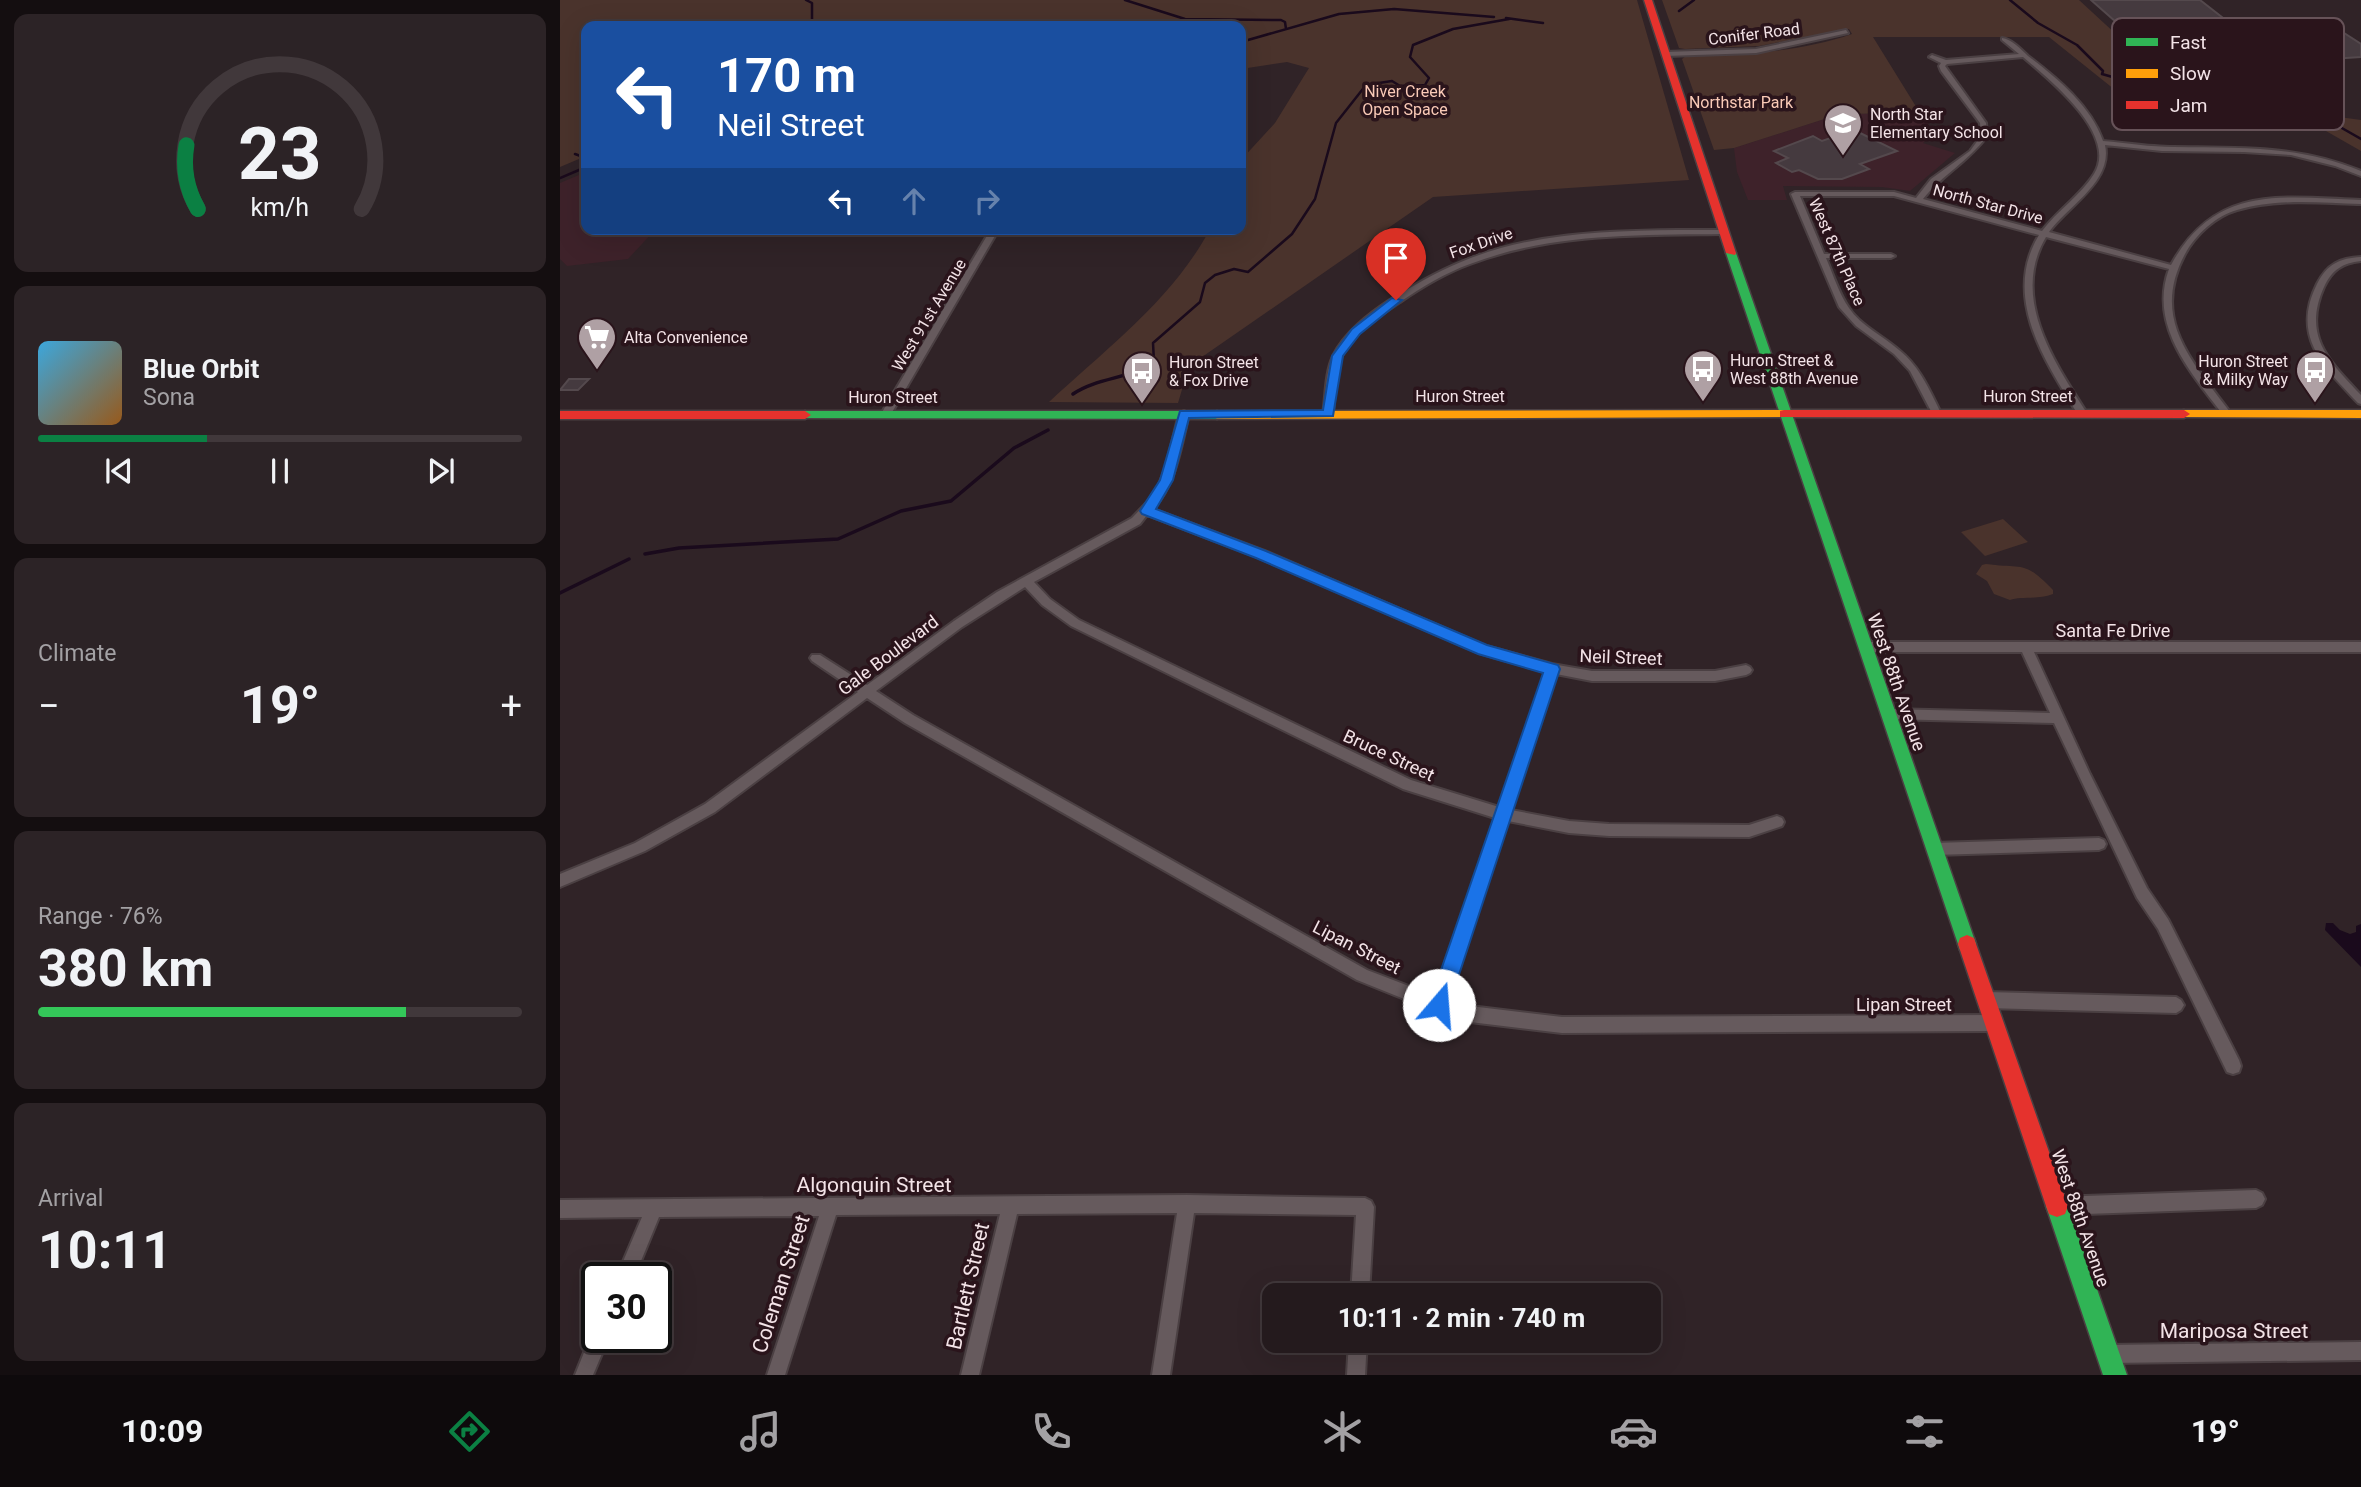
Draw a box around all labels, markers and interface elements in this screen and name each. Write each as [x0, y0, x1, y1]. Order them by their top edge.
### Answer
legend [2112, 18, 2344, 130]
street label: Conifer Road [1707, 19, 1801, 49]
text: Fast [2170, 31, 2207, 54]
text: 170 m [717, 47, 856, 104]
icon: left [602, 49, 693, 140]
text: Slow [2170, 62, 2211, 85]
park label: Niver Creek Open Space [1362, 82, 1448, 119]
park label: Northstar Park [1689, 93, 1794, 112]
text: Jam [2170, 94, 2207, 117]
school or university icon: North Star Elementary School [1822, 102, 1864, 157]
place label: North Star Elementary School [1870, 105, 2003, 142]
text: Neil Street [717, 106, 865, 144]
text: 23 [238, 111, 322, 197]
street label: North Star Drive [1931, 180, 2045, 228]
icon: left [822, 182, 860, 220]
icon: ahead [895, 182, 933, 220]
icon: right [968, 182, 1006, 220]
text: km/h [251, 193, 309, 222]
street label: West 87th Place [1805, 195, 1869, 309]
street label: Fox Drive [1447, 223, 1515, 263]
pin [1366, 228, 1426, 300]
icon: arrive [1377, 239, 1415, 277]
street label: West 91st Avenue [888, 255, 970, 375]
supermarket icon: Alta Convenience [576, 316, 618, 371]
place label: Alta Convenience [624, 328, 748, 347]
bus stop icon: Huron Street & West 88th Avenue [1682, 348, 1724, 403]
bus stop icon: Huron Street & Milky Way [2294, 349, 2336, 404]
bus stop icon: Huron Street & Fox Drive [1121, 350, 1163, 405]
place label: Huron Street & West 88th Avenue [1730, 351, 1858, 388]
place label: Huron Street & Milky Way [2198, 352, 2288, 389]
place label: Huron Street & Fox Drive [1169, 353, 1259, 390]
text: Blue Orbit [143, 354, 259, 384]
text: Sona [143, 384, 195, 411]
street label: Huron Street [1415, 387, 1505, 406]
street label: Huron Street [1983, 387, 2073, 406]
street label: Huron Street [848, 388, 938, 407]
icon: previous [100, 452, 138, 490]
icon: pause [261, 452, 299, 490]
icon: next [422, 452, 460, 490]
street label: Gale Boulevard [834, 610, 942, 700]
street label: West 88th Avenue [1864, 610, 1930, 754]
street label: Santa Fe Drive [2056, 620, 2170, 641]
text: Climate [38, 640, 117, 667]
street label: Neil Street [1579, 645, 1663, 669]
text: 19° [240, 675, 320, 736]
text: − [38, 684, 60, 728]
text: + [500, 684, 522, 728]
street label: Bruce Street [1340, 725, 1438, 785]
text: Range · 76% [38, 903, 163, 930]
street label: Lipan Street [1310, 916, 1405, 978]
text: 380 km [38, 938, 213, 999]
position arrow [1402, 968, 1476, 1042]
street label: Lipan Street [1856, 994, 1952, 1015]
street label: West 88th Avenue [2048, 1146, 2114, 1290]
street label: Algonquin Street [797, 1173, 952, 1197]
text: Arrival [38, 1185, 103, 1212]
street label: Coleman Street [747, 1212, 815, 1356]
text: 10:11 [38, 1220, 172, 1281]
street label: Bartlett Street [942, 1220, 994, 1352]
speed limit sign: 30 [581, 1262, 672, 1353]
text: 10:11 · 2 min · 740 m [1338, 1303, 1585, 1333]
street label: Mariposa Street [2160, 1319, 2308, 1343]
icon: directions [445, 1407, 494, 1456]
icon: music [736, 1407, 785, 1456]
icon: phone [1027, 1407, 1076, 1456]
icon: climate [1318, 1407, 1367, 1456]
icon: car [1609, 1407, 1658, 1456]
icon: filters [1900, 1407, 1949, 1456]
text: 10:09 [121, 1412, 203, 1450]
text: 19° [2191, 1412, 2240, 1450]

